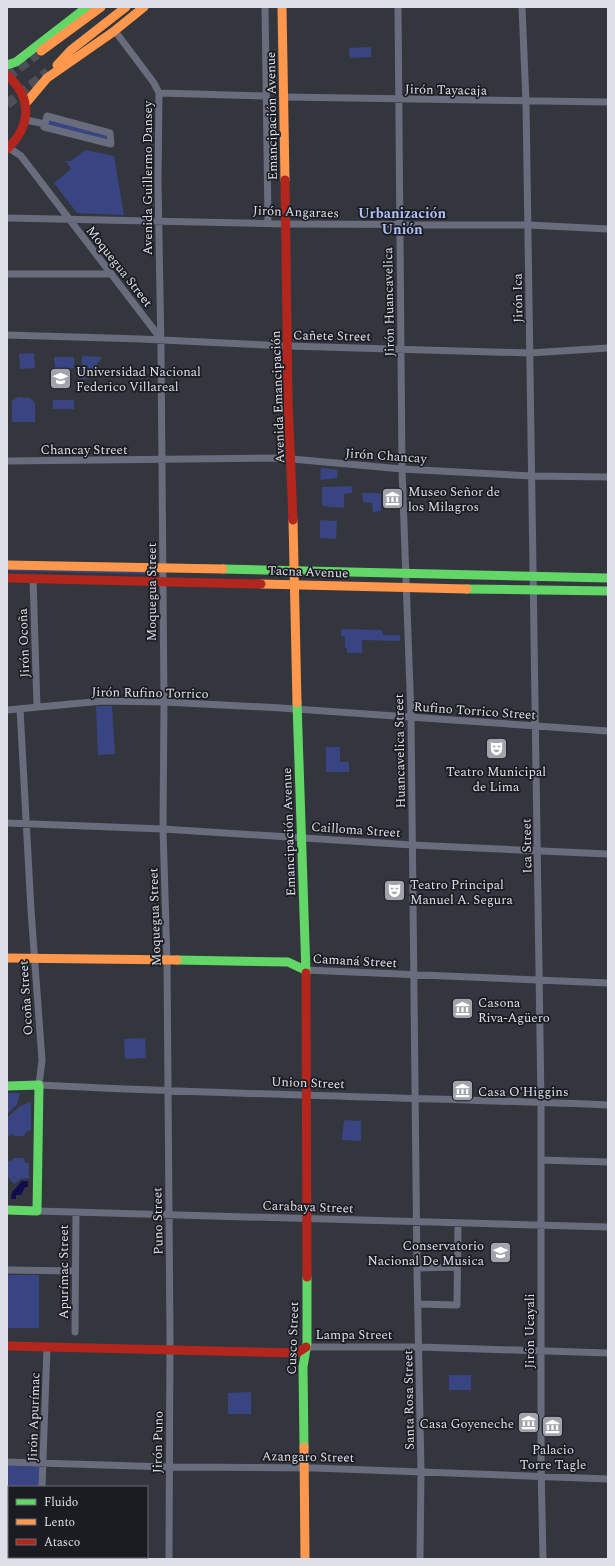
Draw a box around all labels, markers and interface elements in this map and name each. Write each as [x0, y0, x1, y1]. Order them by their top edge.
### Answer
street label: Emancipación Avenue [261, 51, 283, 180]
street label: Jirón Tayacaja [405, 79, 488, 101]
street label: Avenida Guillermo Dansey [138, 100, 158, 255]
street label: Jirón Angaraes [253, 201, 339, 223]
district label: Urbanización Unión [358, 203, 446, 240]
street label: Moquegua Street [81, 222, 158, 312]
street label: Jirón Huancavelica [378, 247, 400, 357]
street label: Jirón Ica [508, 272, 528, 323]
street label: Cañete Street [293, 325, 371, 347]
street label: Avenida Emancipación [266, 330, 290, 464]
place label: Universidad Nacional Federico Villareal [76, 362, 201, 397]
school or university icon: Universidad Nacional Federico Villareal [47, 365, 73, 391]
street label: Chancay Street [41, 440, 128, 460]
street label: Jirón Chancay [345, 443, 428, 469]
place label: Museo Señor de los Milagros [408, 482, 500, 517]
museum icon: Museo Señor de los Milagros [379, 485, 405, 511]
street label: Moquegua Street [142, 542, 162, 641]
street label: Tacna Avenue [267, 561, 349, 583]
street label: Jirón Ocoña [13, 607, 35, 678]
street label: Jirón Rufino Torrico [91, 682, 209, 704]
street label: Huancavelica Street [389, 693, 411, 808]
street label: Rufino Torrico Street [413, 697, 537, 725]
theatre icon: Teatro Municipal de Lima [483, 736, 509, 762]
place label: Teatro Municipal de Lima [446, 762, 546, 797]
street label: Emancipación Avenue [277, 767, 301, 897]
street label: Cailloma Street [311, 817, 402, 843]
street label: Ica Street [517, 818, 537, 874]
street label: Moquegua Street [143, 867, 167, 967]
place label: Teatro Principal Manuel A. Segura [410, 875, 513, 910]
theatre icon: Teatro Principal Manuel A. Segura [382, 878, 408, 904]
street label: Camaná Street [312, 949, 398, 973]
street label: Ocoña Street [13, 959, 39, 1036]
place label: Casona Riva-Agüero [478, 993, 550, 1028]
museum icon: Casona Riva-Agüero [450, 996, 476, 1022]
street label: Union Street [271, 1072, 346, 1094]
museum icon: Casa O'Higgins [449, 1078, 475, 1104]
place label: Casa O'Higgins [478, 1082, 569, 1102]
street label: Puno Street [147, 1187, 169, 1255]
street label: Carabaya Street [262, 1195, 354, 1219]
street label: Apurímac Street [54, 1224, 74, 1319]
place label: Conservatorio Nacional De Musica [368, 1236, 485, 1271]
school or university icon: Conservatorio Nacional De Musica [487, 1239, 513, 1265]
street label: Jirón Ucayali [520, 1293, 540, 1369]
street label: Cusco Street [282, 1301, 304, 1375]
street label: Lampa Street [316, 1325, 393, 1345]
street label: Santa Rosa Street [398, 1349, 420, 1450]
street label: Jirón Apurímac [22, 1372, 46, 1462]
museum icon: Casa Goyeneche [516, 1410, 542, 1436]
street label: Jirón Puno [147, 1411, 169, 1473]
place label: Casa Goyeneche [420, 1414, 514, 1434]
museum icon: Palacio Torre Tagle [540, 1414, 566, 1440]
place label: Palacio Torre Tagle [520, 1440, 586, 1475]
street label: Azangaro Street [262, 1446, 355, 1468]
legend [8, 1486, 148, 1558]
text: Fluido [44, 1493, 78, 1512]
text: Lento [44, 1513, 75, 1532]
text: Atasco [44, 1533, 80, 1552]

